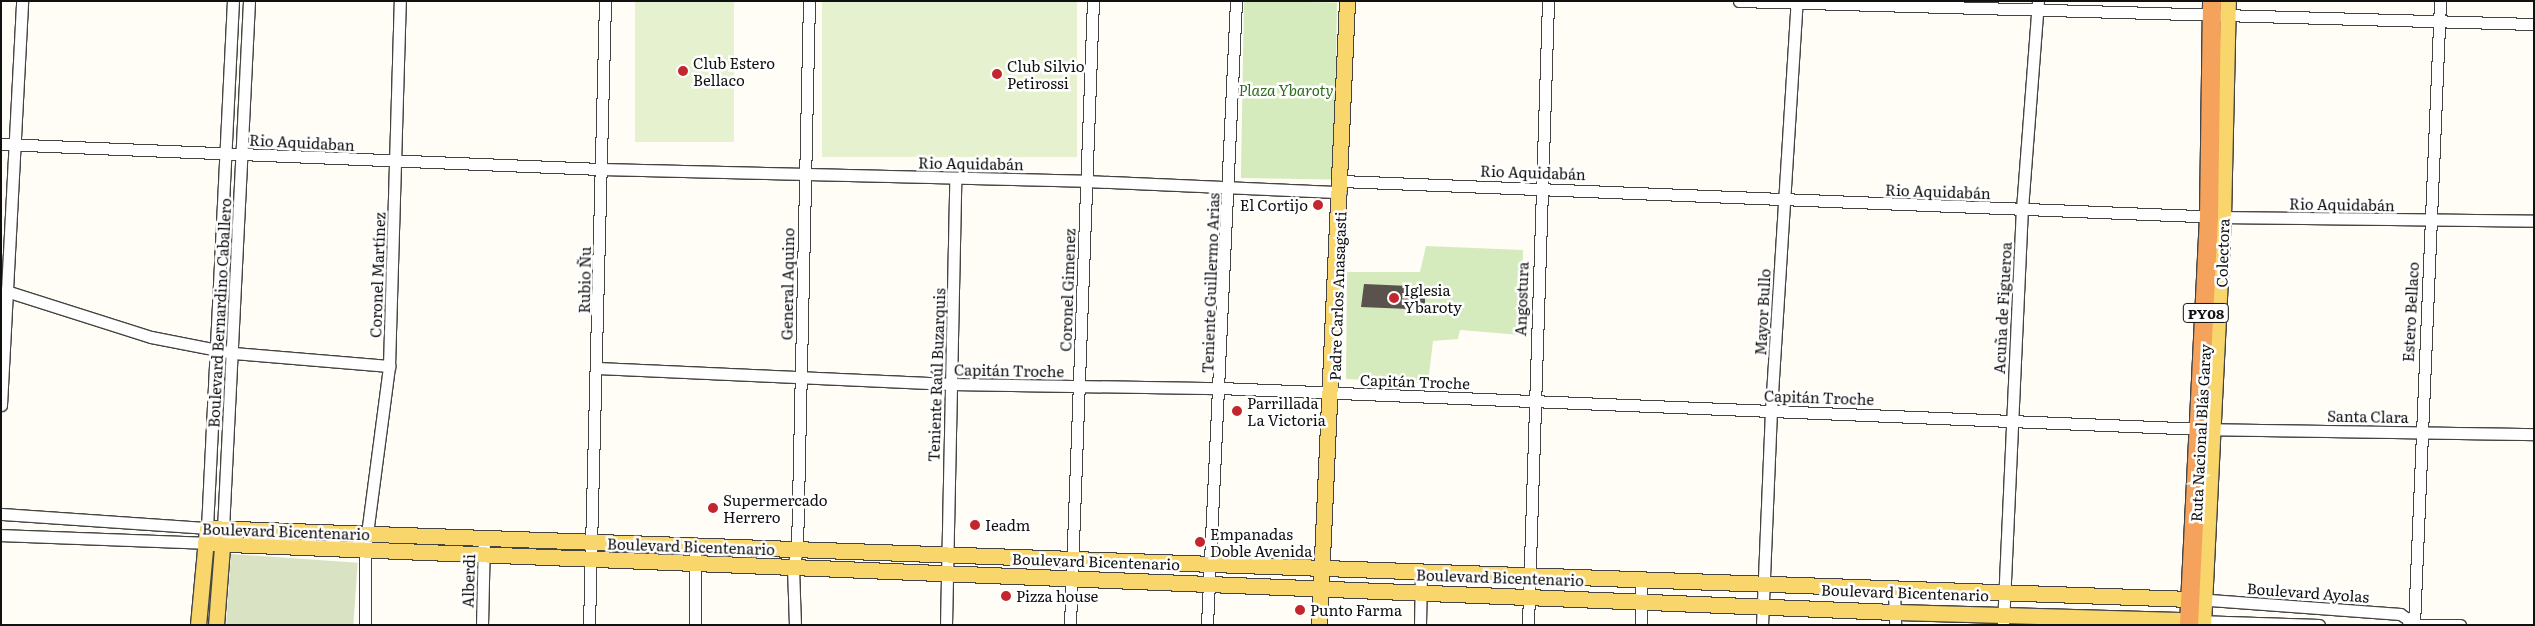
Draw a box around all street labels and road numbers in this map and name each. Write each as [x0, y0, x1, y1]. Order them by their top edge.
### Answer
street label: Rio Aquidaban [249, 130, 355, 154]
street label: Rio Aquidabán [918, 153, 1024, 173]
street label: Rio Aquidabán [1480, 161, 1586, 183]
street label: Rio Aquidabán [1885, 180, 1991, 202]
street label: Teniente Guillermo Arias [1198, 192, 1222, 374]
street label: Rio Aquidabán [2289, 194, 2395, 214]
street label: Boulevard Bernardino Caballero [204, 198, 234, 428]
street label: Padre Carlos Anasagasti [1325, 211, 1349, 381]
street label: Coronel Martínez [366, 212, 388, 338]
street label: Colectora [2212, 218, 2232, 288]
street label: General Aquino [777, 228, 797, 340]
street label: Coronel Gimenez [1056, 228, 1078, 352]
street label: Acuña de Figueroa [1990, 241, 2014, 375]
street label: Rubio Ñu [574, 246, 594, 314]
street label: Angostura [1511, 261, 1531, 337]
street label: Estero Bellaco [2398, 261, 2422, 363]
street label: Mayor Bullo [1751, 268, 1773, 356]
street label: Teniente Raúl Buzarquis [924, 288, 948, 462]
road number: PY08 [2182, 302, 2230, 324]
street label: Ruta Nacional Blás Garay [2186, 344, 2214, 522]
street label: Capitán Troche [954, 360, 1064, 380]
street label: Capitán Troche [1360, 370, 1470, 392]
street label: Capitán Troche [1764, 386, 1874, 408]
street label: Santa Clara [2327, 406, 2409, 426]
street label: Boulevard Bicentenario [202, 519, 370, 543]
street label: Boulevard Bicentenario [607, 534, 775, 558]
street label: Boulevard Bicentenario [1012, 549, 1180, 573]
street label: Alberdi [458, 554, 478, 608]
street label: Boulevard Bicentenario [1416, 565, 1584, 589]
street label: Boulevard Ayolas [2246, 579, 2370, 605]
street label: Boulevard Bicentenario [1821, 580, 1989, 604]

